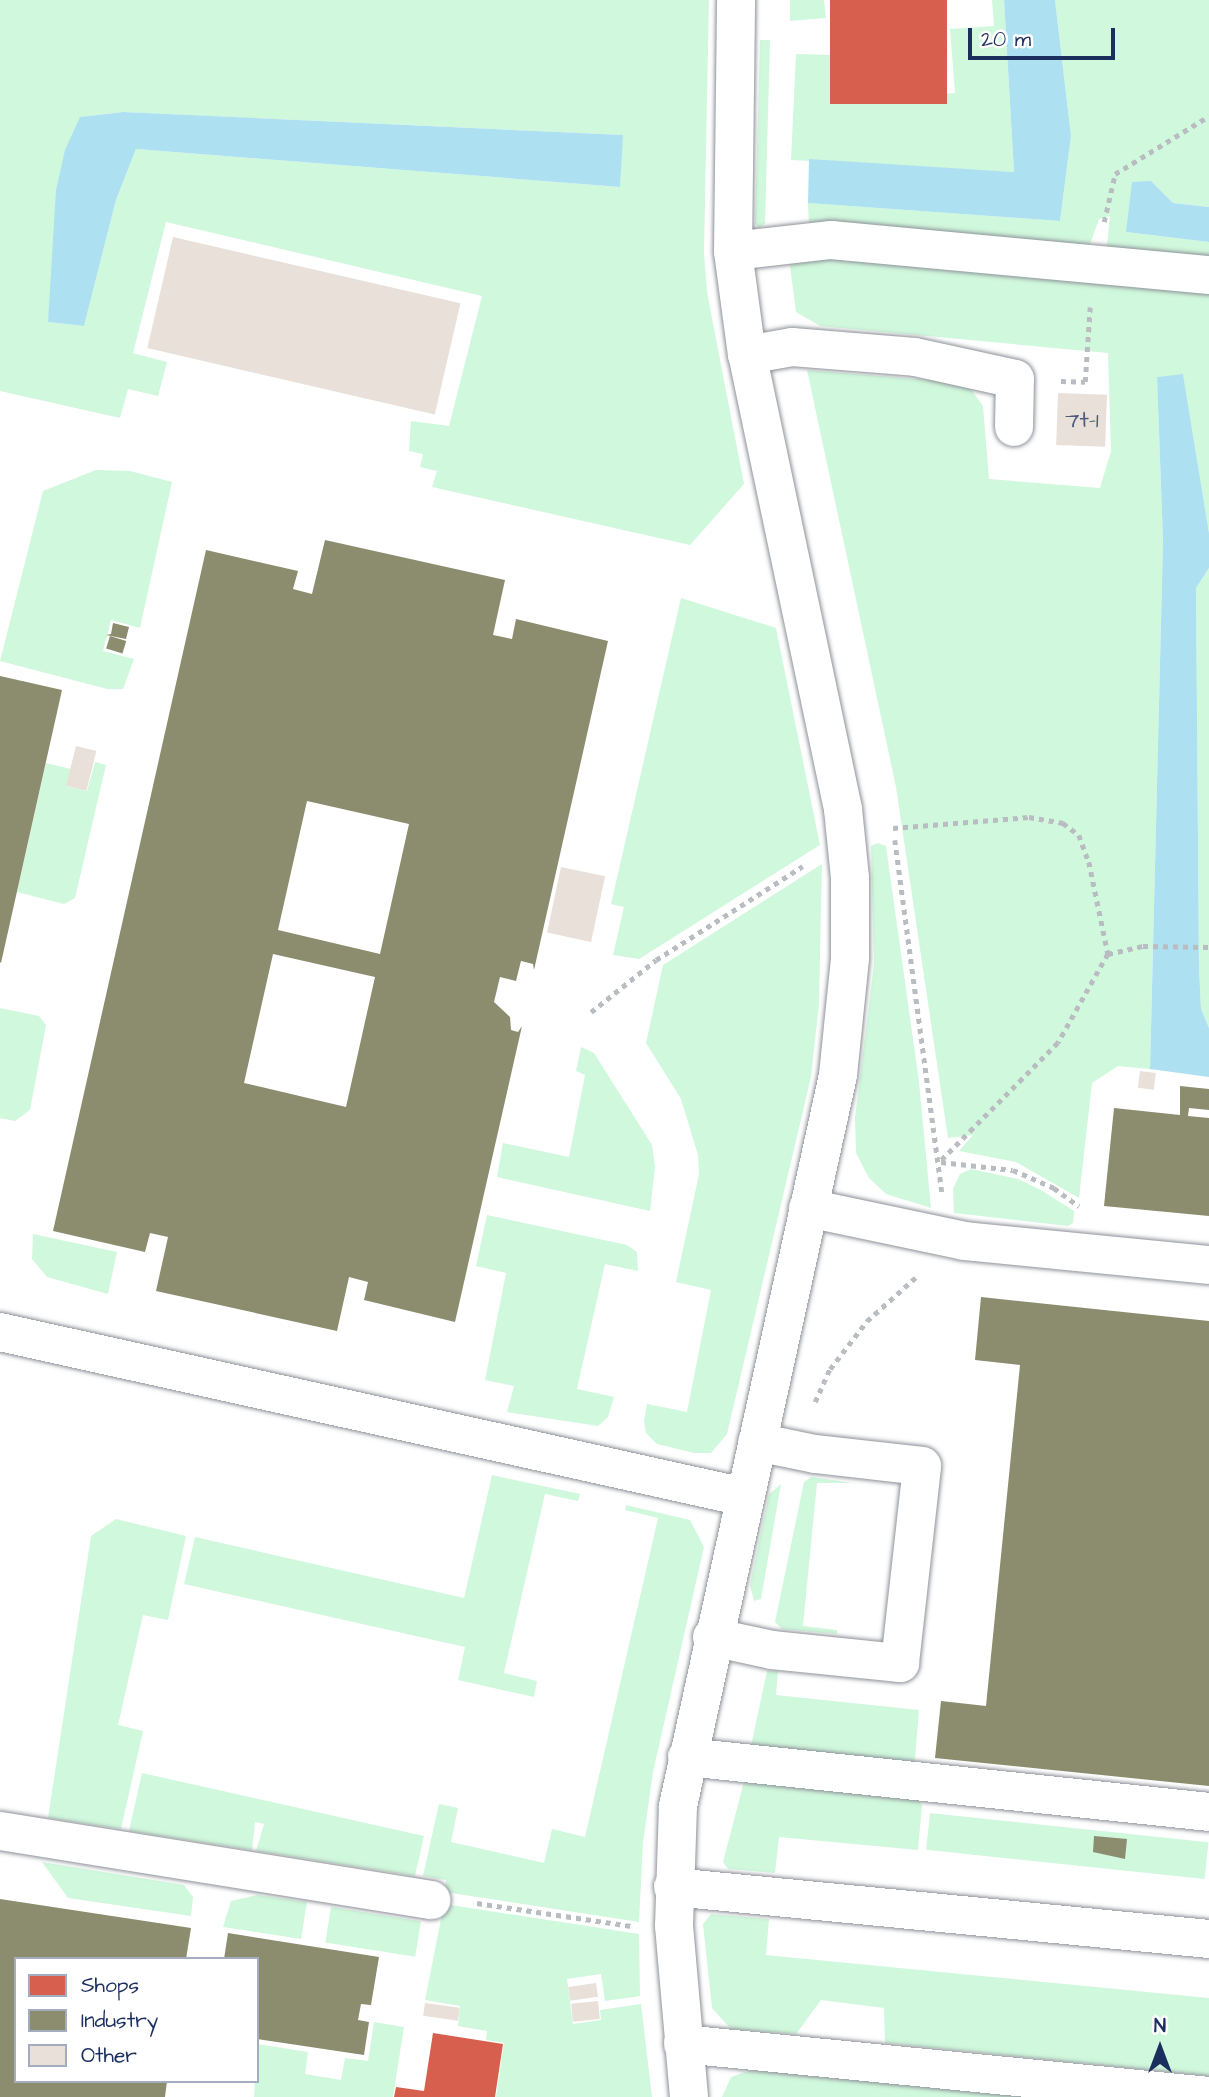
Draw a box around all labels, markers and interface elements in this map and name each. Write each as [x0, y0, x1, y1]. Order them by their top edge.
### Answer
scale bar [971, 14, 1118, 58]
text: 20 m [981, 25, 1031, 54]
house number: 7t-1 [1065, 406, 1099, 434]
legend [14, 1957, 259, 2083]
text: Shops [81, 1971, 139, 2000]
text: Industry [81, 2006, 158, 2035]
north arrow [1125, 2013, 1195, 2083]
text: N [1154, 2013, 1166, 2040]
text: Other [81, 2041, 137, 2070]

